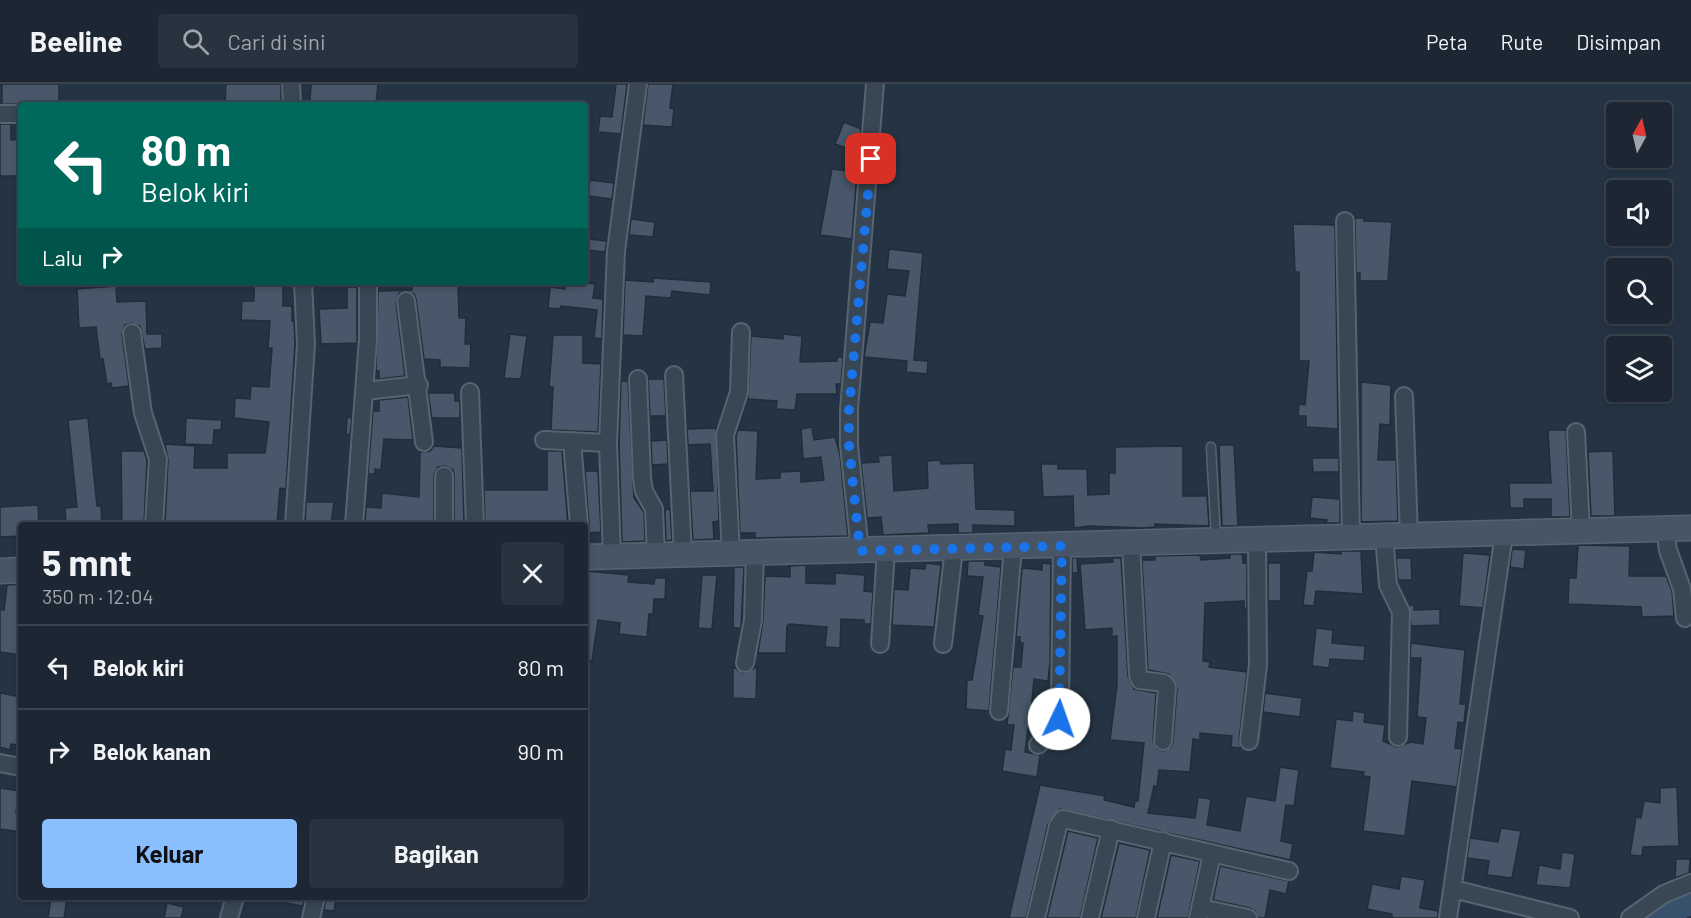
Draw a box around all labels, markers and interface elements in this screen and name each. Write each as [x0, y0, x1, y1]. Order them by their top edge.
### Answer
search box [158, 14, 578, 68]
text: Beeline [30, 24, 122, 58]
icon: search [179, 25, 212, 58]
text: Cari di sini [227, 28, 326, 54]
text: Peta [1426, 29, 1468, 54]
text: Rute [1501, 29, 1543, 54]
text: Disimpan [1576, 29, 1661, 54]
north arrow [1606, 102, 1672, 168]
map controls [1606, 102, 1672, 402]
text: 80 m [141, 124, 231, 174]
icon: left [42, 126, 120, 204]
pin [845, 133, 896, 184]
icon: arrive [854, 142, 887, 175]
text: Belok kiri [141, 175, 249, 207]
button: sound [1606, 180, 1672, 246]
icon: right [95, 240, 128, 273]
text: Lalu [42, 244, 83, 270]
button: search [1606, 258, 1672, 324]
button: layers [1606, 336, 1672, 402]
text: 5 mnt [42, 540, 132, 583]
button: close [501, 542, 564, 605]
text: 350 m · 12:04 [42, 584, 153, 608]
icon: left [42, 651, 75, 684]
text: Belok kiri [93, 654, 184, 680]
text: 80 m [518, 654, 564, 680]
position arrow [1027, 687, 1091, 751]
icon: right [42, 735, 75, 768]
text: Belok kanan [93, 738, 211, 764]
text: 90 m [518, 738, 564, 764]
button: Keluar [42, 819, 297, 888]
button: Bagikan [309, 819, 564, 888]

